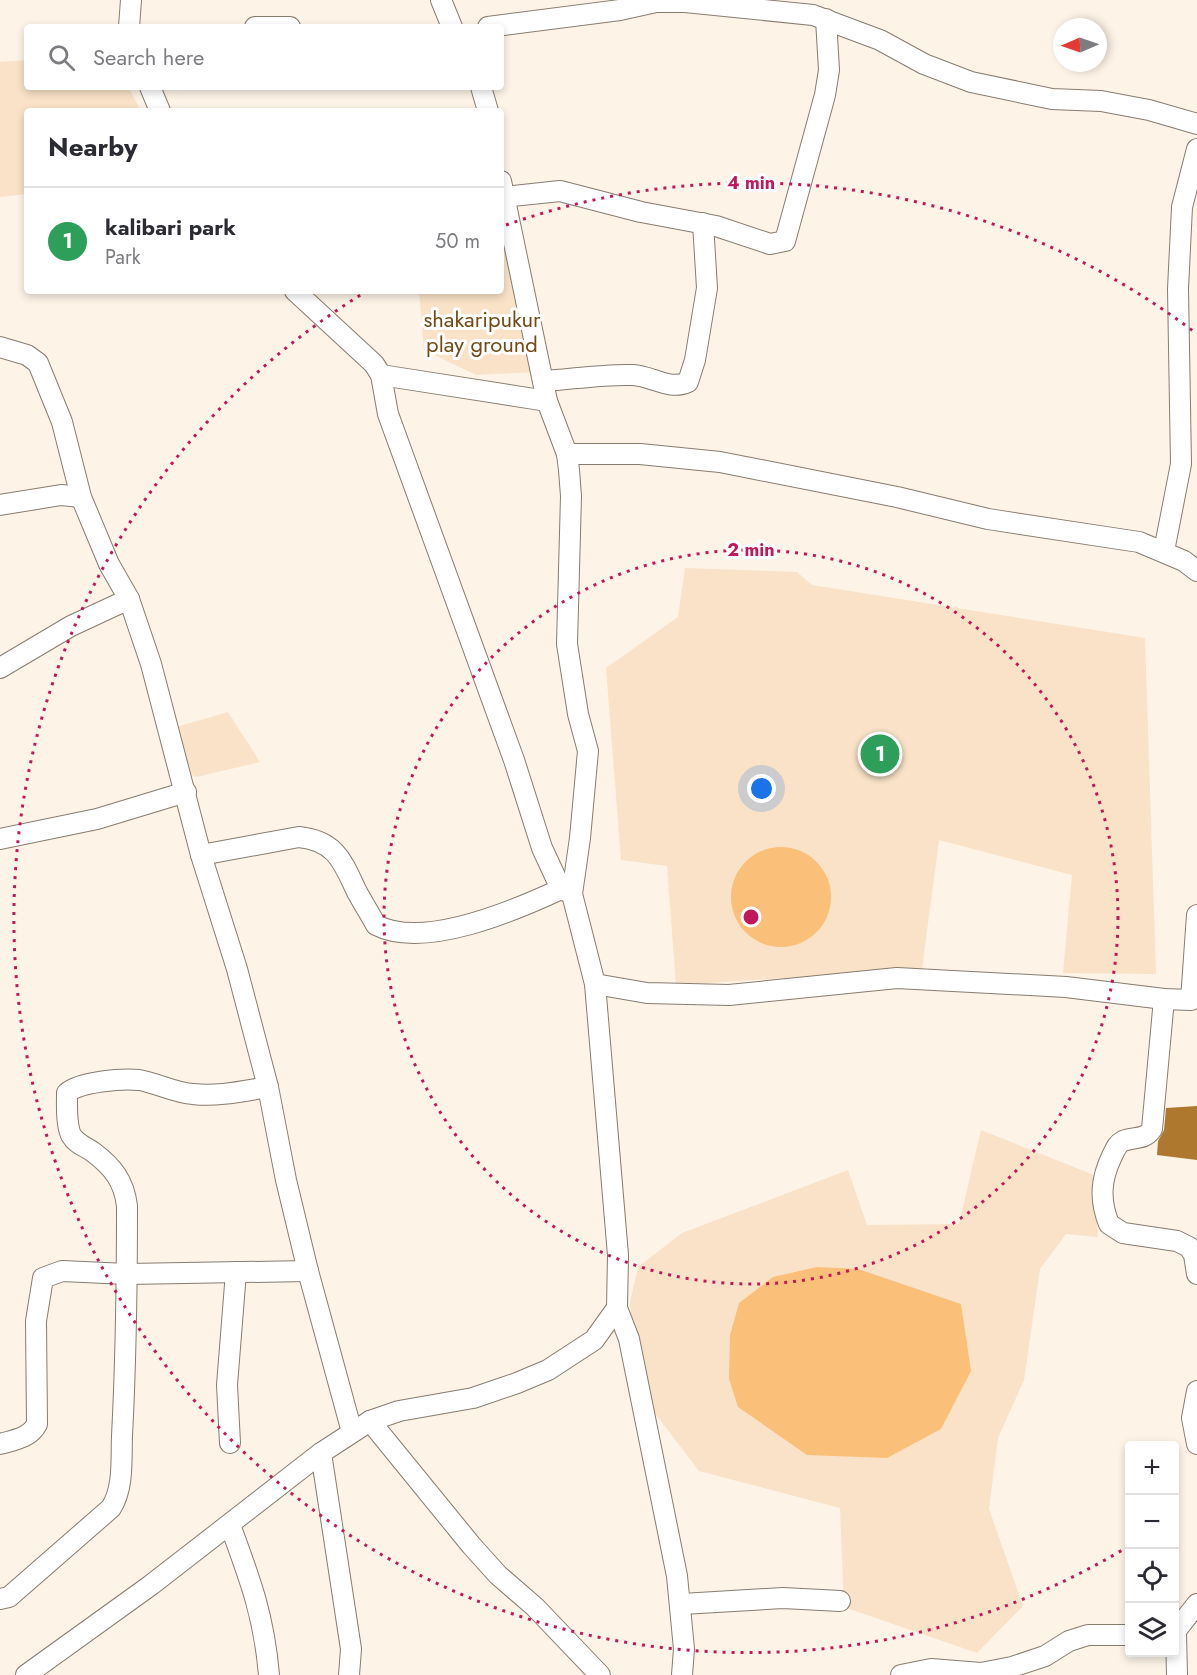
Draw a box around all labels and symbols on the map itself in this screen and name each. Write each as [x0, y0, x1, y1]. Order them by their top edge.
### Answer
north arrow [1053, 18, 1107, 72]
text: 4 min [727, 170, 775, 196]
park label: shakaripukur play ground [423, 303, 541, 360]
text: 2 min [727, 537, 775, 563]
pin: 1 [860, 732, 900, 777]
your location [747, 774, 776, 803]
centre of rings [741, 907, 761, 927]

